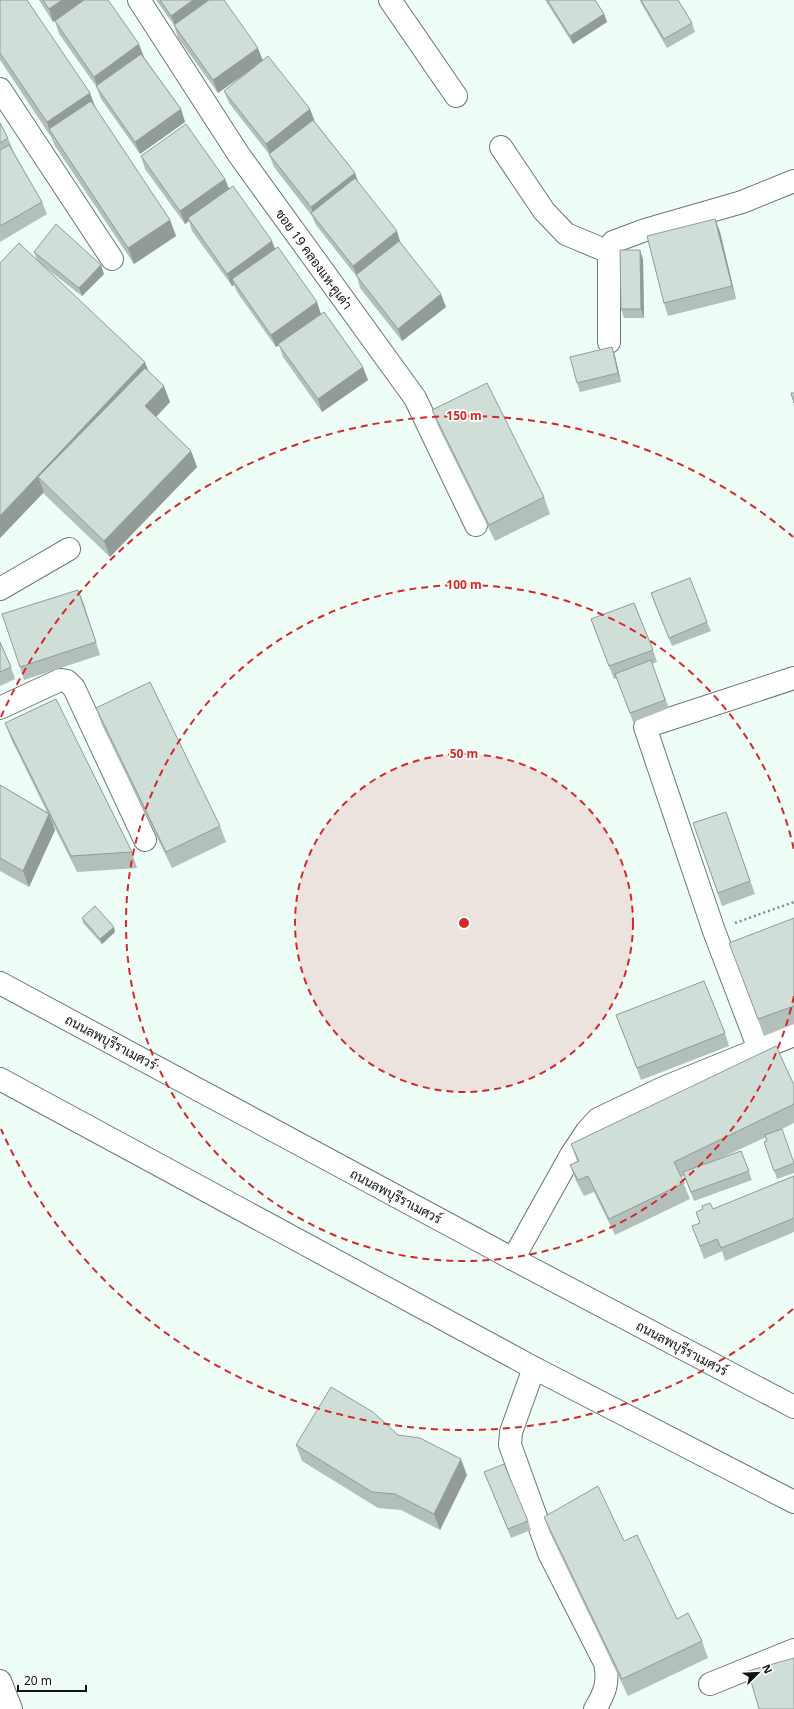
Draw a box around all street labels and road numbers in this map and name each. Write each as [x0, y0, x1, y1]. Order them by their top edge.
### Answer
street label: ซอย 19 คลองแห-คูเต่า [271, 205, 356, 313]
street label: ถนนลพบุรีราเมศวร์ [62, 1010, 160, 1075]
street label: ถนนลพบุรีราเมศวร์ [347, 1164, 445, 1229]
street label: ถนนลพบุรีราเมศวร์ [633, 1316, 731, 1381]

